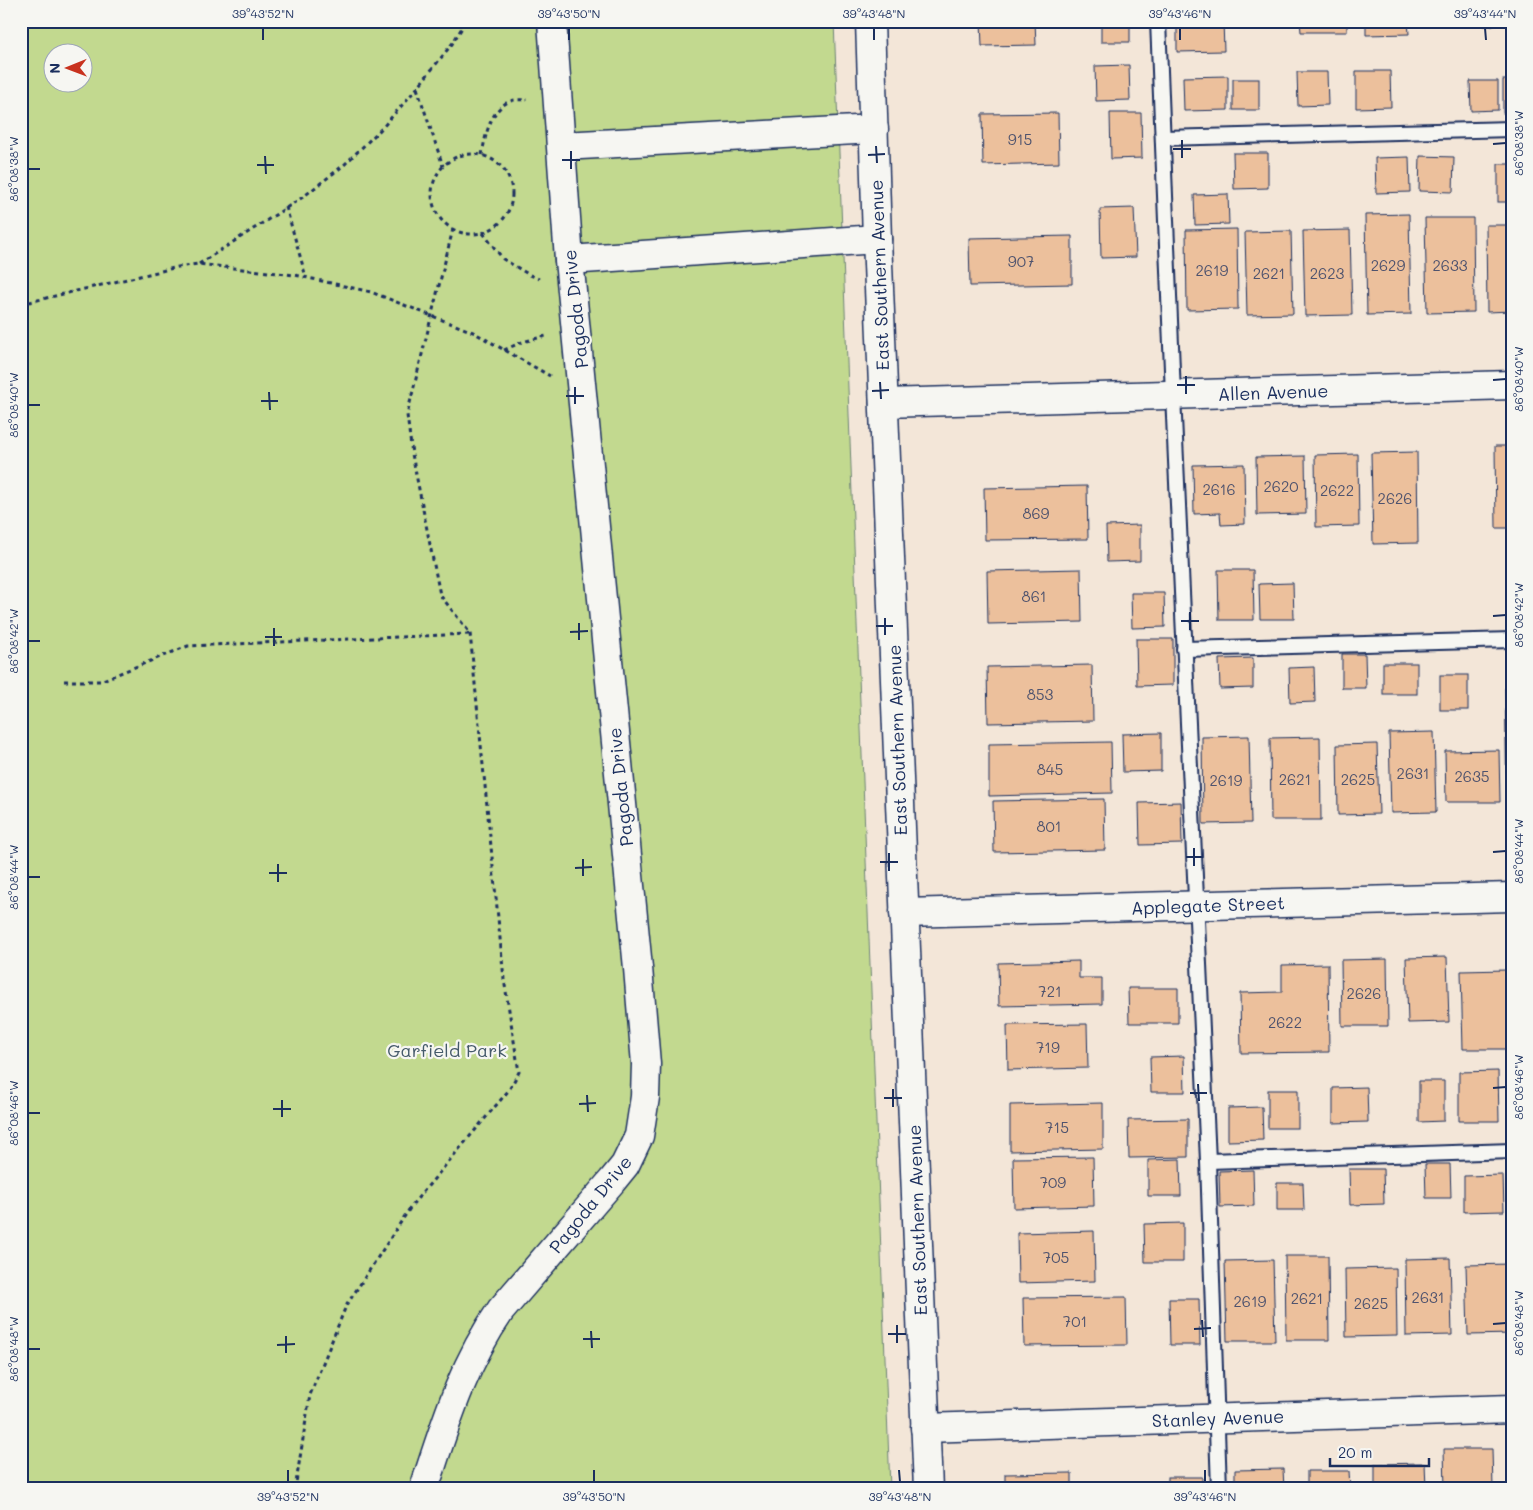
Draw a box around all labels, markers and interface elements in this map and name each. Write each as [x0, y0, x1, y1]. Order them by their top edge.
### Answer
text: 39°43'52"N [232, 5, 294, 21]
text: 39°43'50"N [538, 5, 600, 21]
text: 39°43'48"N [843, 5, 905, 21]
text: 39°43'46"N [1149, 5, 1211, 21]
text: 39°43'44"N [1454, 5, 1516, 21]
north arrow [42, 42, 92, 92]
text: N [45, 63, 64, 74]
text: 86°08'38"W [1510, 110, 1526, 176]
house number: 915 [1008, 129, 1032, 149]
text: 86°08'38"W [5, 136, 21, 202]
street label: East Southern Avenue [864, 179, 894, 371]
street label: Pagoda Drive [557, 248, 593, 370]
house number: 907 [1008, 251, 1034, 271]
house number: 2629 [1371, 255, 1405, 275]
house number: 2633 [1433, 255, 1468, 275]
house number: 2619 [1196, 260, 1229, 280]
house number: 2621 [1253, 263, 1285, 283]
house number: 2623 [1310, 263, 1344, 283]
text: 86°08'40"W [1510, 346, 1526, 412]
text: 86°08'40"W [5, 372, 21, 438]
street label: Allen Avenue [1217, 378, 1329, 406]
house number: 2620 [1263, 476, 1299, 496]
house number: 2616 [1202, 479, 1236, 499]
house number: 2622 [1320, 480, 1354, 500]
house number: 2626 [1378, 488, 1412, 508]
house number: 869 [1022, 503, 1050, 523]
text: 86°08'42"W [1510, 583, 1526, 647]
house number: 861 [1022, 586, 1046, 606]
text: 86°08'42"W [5, 609, 21, 673]
street label: East Southern Avenue [882, 644, 912, 836]
house number: 853 [1027, 684, 1054, 704]
street label: Pagoda Drive [602, 726, 638, 848]
house number: 845 [1037, 759, 1063, 779]
house number: 2631 [1397, 763, 1429, 783]
house number: 2635 [1455, 766, 1489, 786]
house number: 2621 [1279, 769, 1311, 789]
house number: 2625 [1341, 769, 1375, 789]
house number: 2619 [1210, 770, 1243, 790]
house number: 801 [1036, 816, 1062, 836]
text: 86°08'44"W [1510, 818, 1526, 884]
text: 86°08'44"W [5, 844, 21, 910]
street label: Applegate Street [1131, 890, 1285, 920]
house number: 721 [1038, 981, 1062, 1001]
house number: 2626 [1347, 983, 1381, 1003]
house number: 2622 [1268, 1012, 1302, 1032]
house number: 719 [1036, 1037, 1060, 1057]
park label: Garfield Park [387, 1038, 507, 1062]
text: 86°08'46"W [1510, 1054, 1526, 1120]
text: 86°08'46"W [5, 1080, 21, 1146]
house number: 715 [1045, 1117, 1069, 1137]
street label: East Southern Avenue [902, 1124, 932, 1316]
street label: Pagoda Drive [543, 1150, 637, 1258]
house number: 709 [1040, 1172, 1066, 1192]
house number: 705 [1043, 1247, 1069, 1267]
house number: 2631 [1412, 1287, 1444, 1307]
house number: 2621 [1291, 1288, 1323, 1308]
text: 86°08'48"W [1510, 1290, 1526, 1356]
house number: 2619 [1234, 1291, 1267, 1311]
house number: 2625 [1354, 1293, 1388, 1313]
house number: 701 [1063, 1311, 1087, 1331]
text: 86°08'48"W [5, 1316, 21, 1382]
street label: Stanley Avenue [1151, 1404, 1285, 1432]
scale bar [1330, 1435, 1429, 1467]
text: 20 m [1338, 1442, 1372, 1462]
text: 39°43'52"N [257, 1488, 319, 1504]
text: 39°43'50"N [563, 1488, 625, 1504]
text: 39°43'48"N [869, 1488, 931, 1504]
text: 39°43'46"N [1174, 1488, 1236, 1504]

